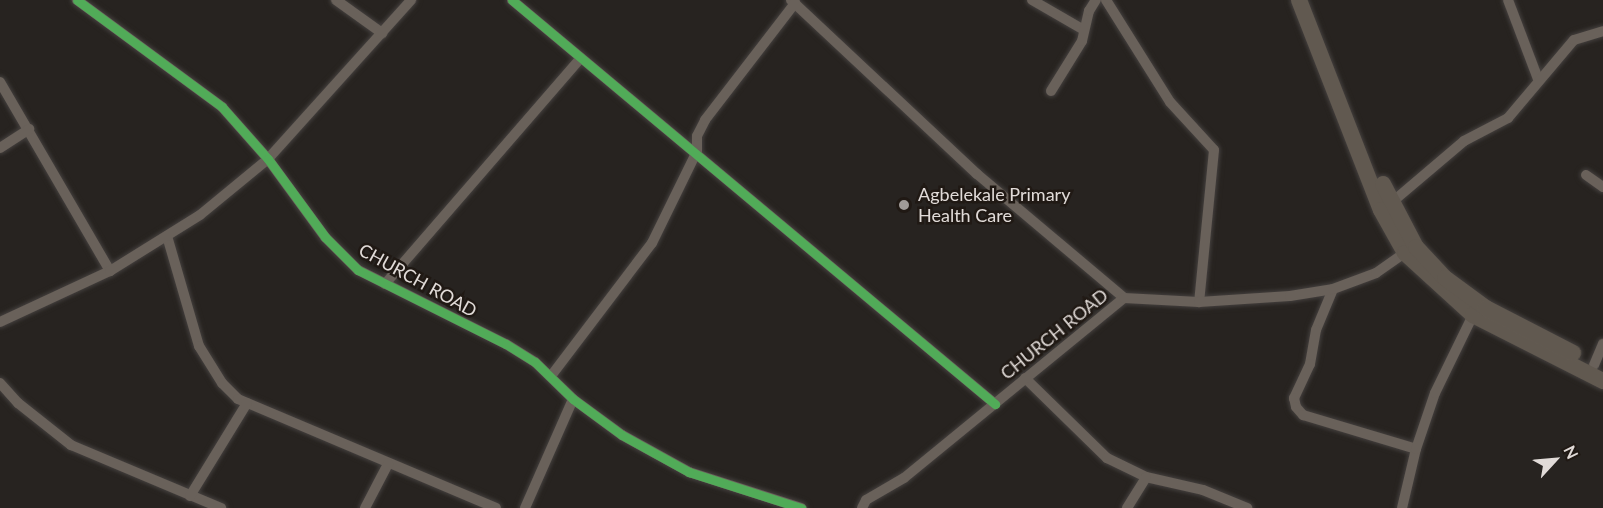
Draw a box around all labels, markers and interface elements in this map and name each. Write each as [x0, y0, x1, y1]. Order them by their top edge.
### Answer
place label: Agbelekale Primary Health Care [918, 184, 1070, 226]
marker: Agbelekale Primary Health Care [895, 196, 913, 214]
street label: CHURCH ROAD [355, 239, 481, 321]
street label: CHURCH ROAD [996, 284, 1112, 384]
north arrow [1525, 430, 1585, 490]
text: N [1560, 442, 1583, 462]

